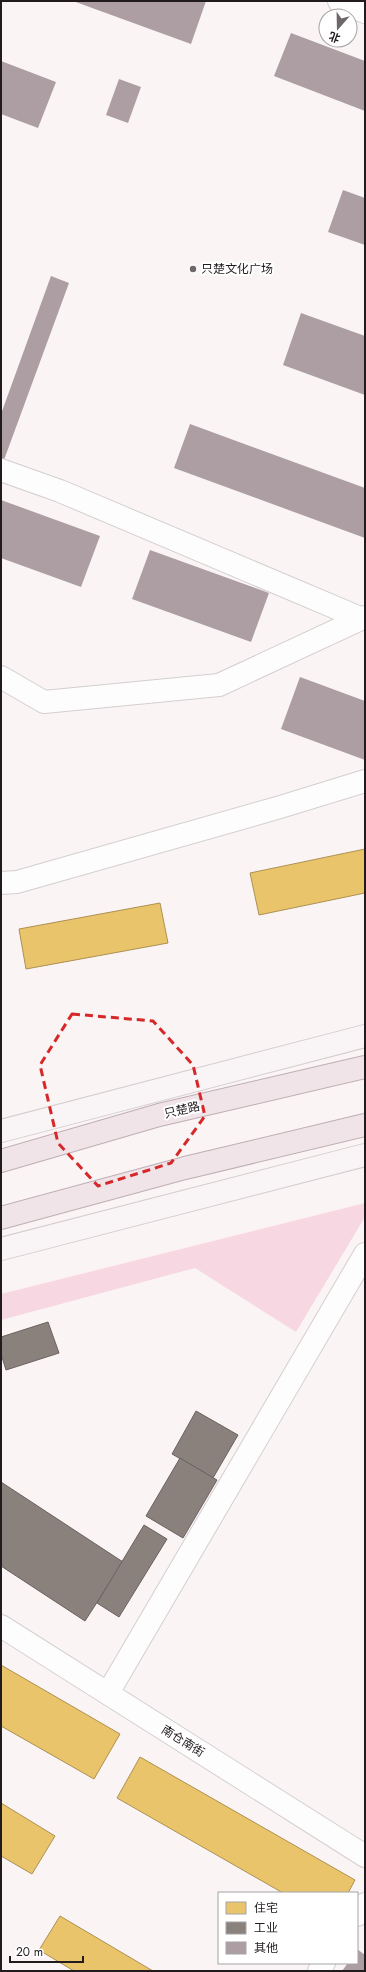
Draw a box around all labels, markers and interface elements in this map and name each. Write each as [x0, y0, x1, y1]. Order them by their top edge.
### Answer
north arrow [318, 8, 358, 48]
text: 北 [327, 28, 342, 47]
place label: 只楚文化广场 [201, 260, 273, 278]
marker: 只楚文化广场 [188, 264, 198, 274]
street label: 只楚路 [162, 1097, 202, 1123]
street label: 南仓南街 [158, 1721, 208, 1761]
legend [218, 1892, 358, 1964]
text: 住宅 [254, 1899, 278, 1917]
text: 工业 [254, 1919, 278, 1937]
scale bar [10, 1938, 83, 1964]
text: 其他 [254, 1939, 278, 1957]
text: 20 m [16, 1943, 43, 1961]

